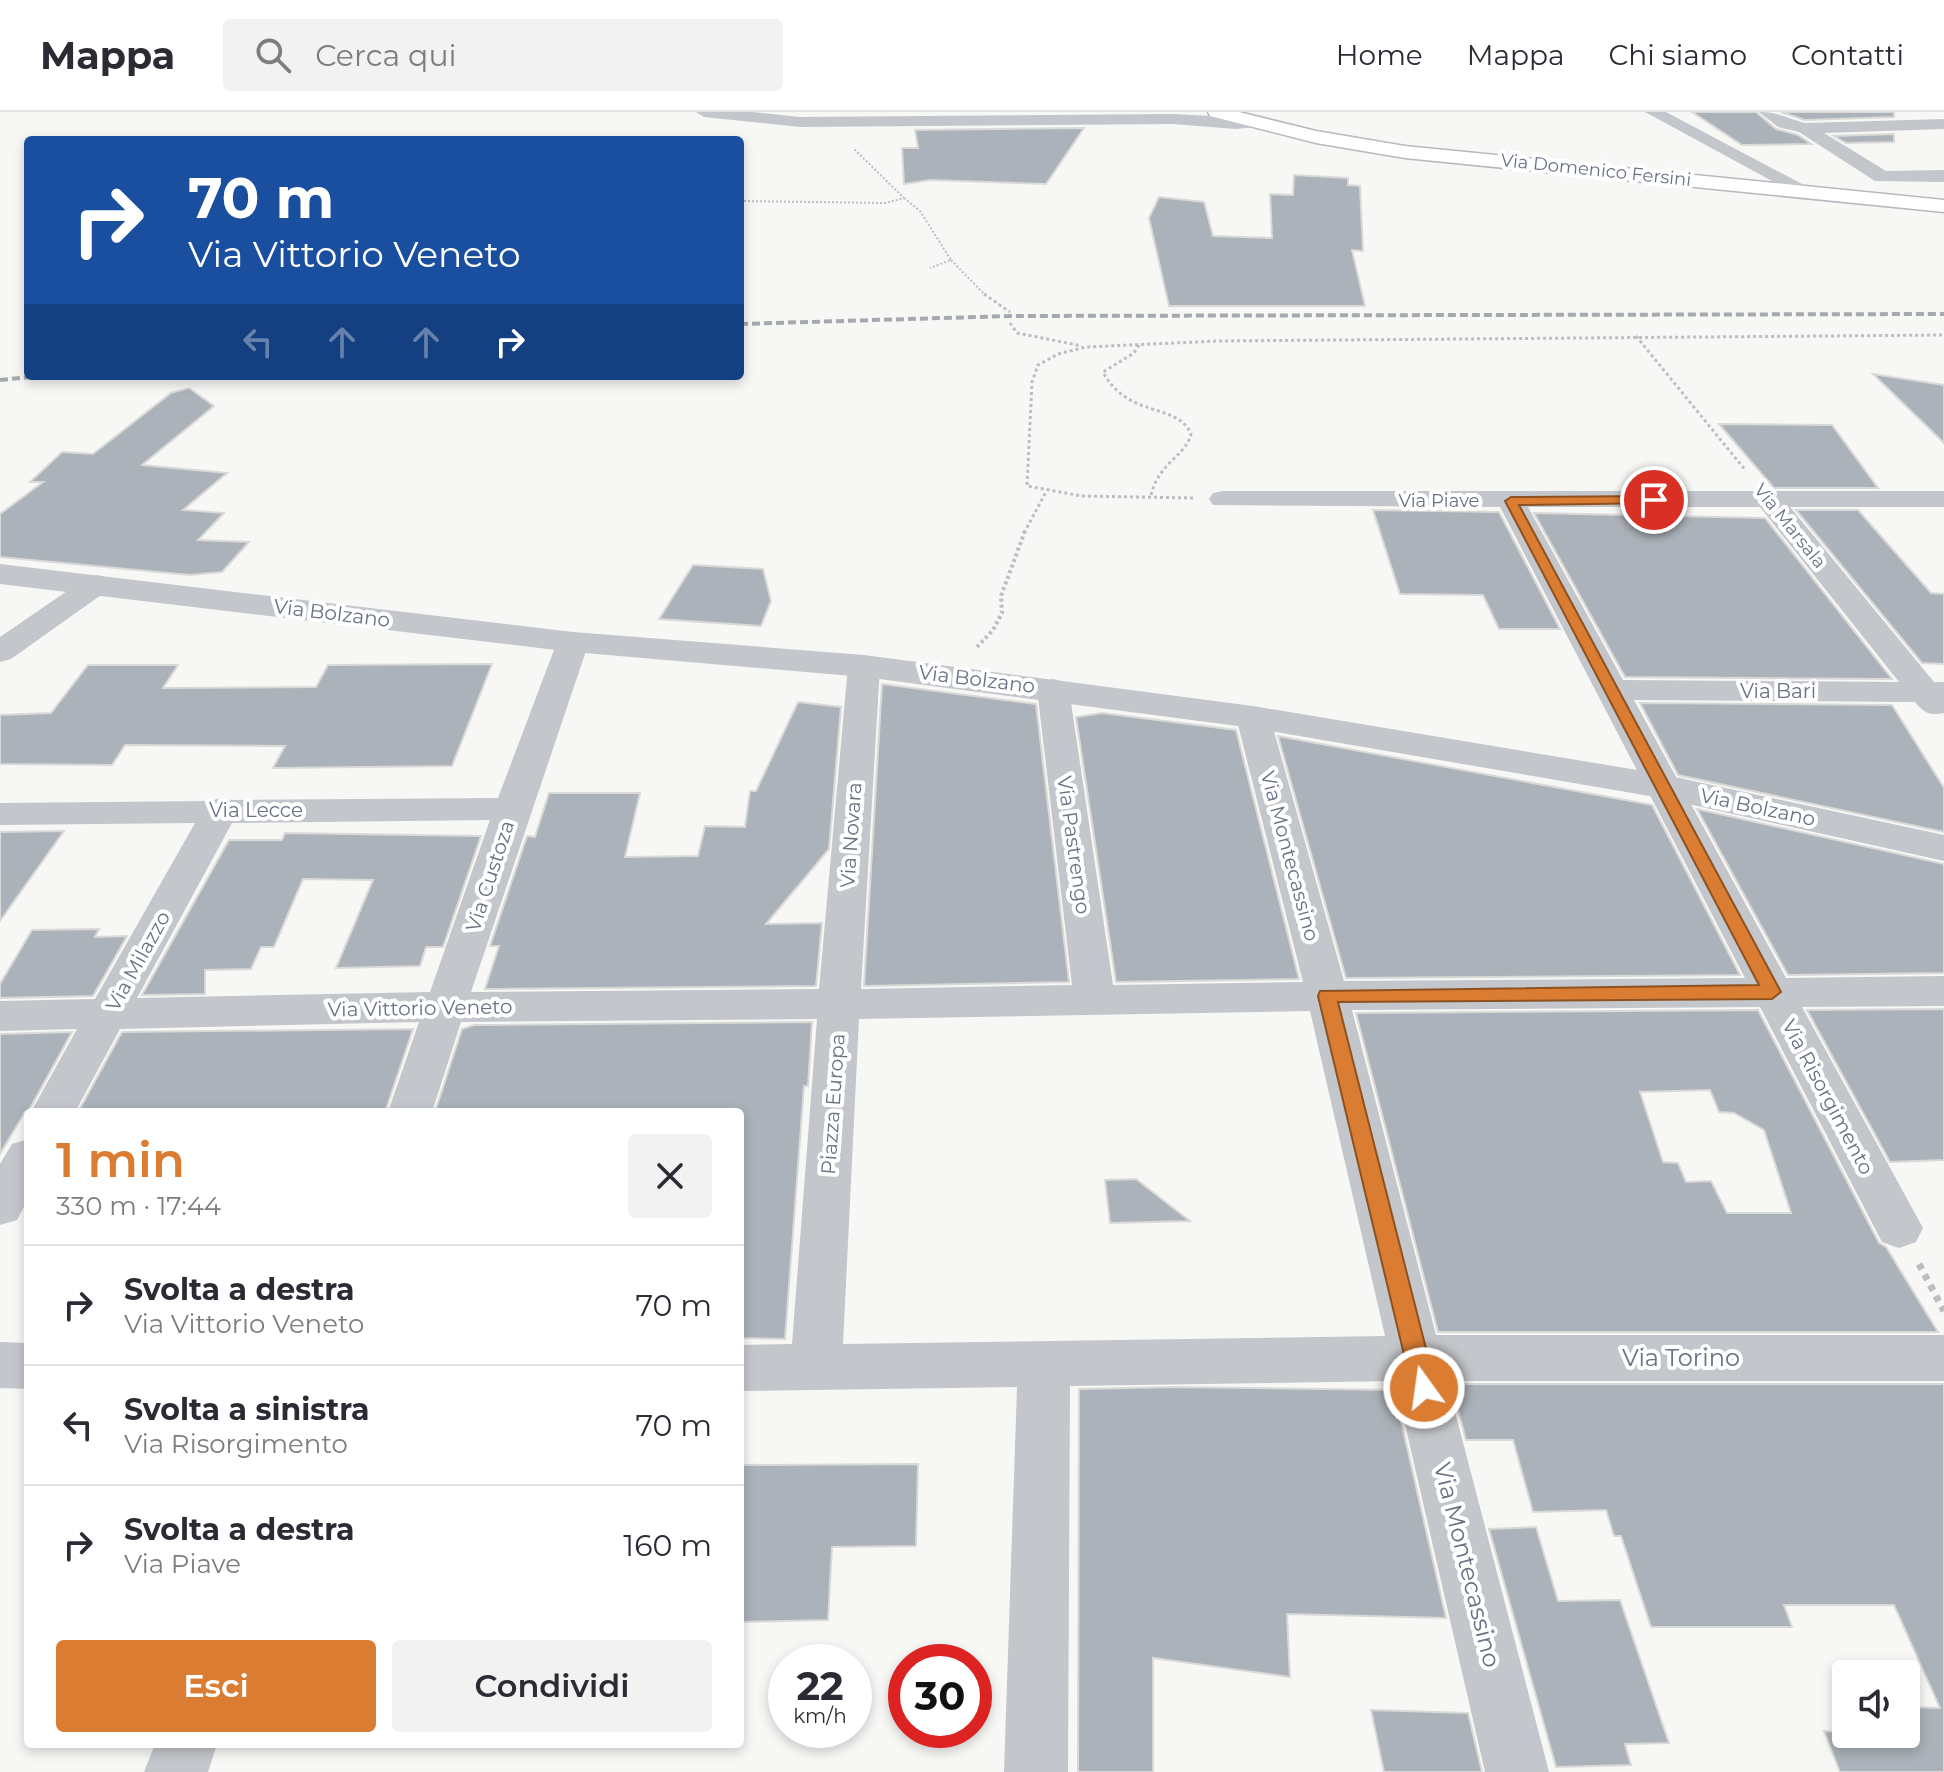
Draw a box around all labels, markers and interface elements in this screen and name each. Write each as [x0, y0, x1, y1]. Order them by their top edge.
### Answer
search box [223, 19, 783, 91]
text: Mappa [40, 32, 175, 79]
icon: search [251, 33, 295, 77]
text: Cerca qui [315, 37, 457, 74]
text: Home [1336, 38, 1423, 72]
text: Mappa [1467, 38, 1564, 72]
text: Chi siamo [1608, 38, 1747, 72]
text: Contatti [1791, 38, 1904, 72]
street label: Via Domenico Fersini [1500, 149, 1692, 191]
text: 70 m [188, 164, 334, 232]
icon: right [56, 168, 160, 272]
text: Via Vittorio Veneto [188, 232, 521, 276]
icon: left [236, 320, 280, 364]
icon: ahead [320, 320, 364, 364]
icon: ahead [404, 320, 448, 364]
icon: right [488, 320, 532, 364]
pin [1620, 466, 1688, 534]
icon: arrive [1632, 478, 1676, 522]
street label: Via Marsala [1749, 479, 1831, 573]
street label: Via Piave [1399, 490, 1480, 512]
street label: Via Bolzano [272, 594, 392, 632]
street label: Via Bolzano [917, 660, 1037, 698]
street label: Via Bari [1740, 679, 1816, 703]
street label: Via Montecassino [1256, 768, 1324, 944]
street label: Via Pastrengo [1052, 774, 1096, 916]
street label: Via Novara [835, 781, 867, 889]
street label: Via Bolzano [1698, 783, 1818, 831]
street label: Via Lecce [209, 798, 303, 822]
street label: Via Custoza [461, 818, 519, 934]
street label: Via Milazzo [101, 907, 175, 1015]
street label: Via Vittorio Veneto [327, 994, 513, 1022]
street label: Via Risorgimento [1777, 1015, 1879, 1179]
street label: Piazza Europa [816, 1033, 850, 1175]
text: 1 min [56, 1131, 185, 1189]
button: close [628, 1134, 712, 1218]
text: 330 m · 17:44 [56, 1190, 221, 1222]
text: Svolta a destra [124, 1271, 354, 1308]
icon: right [56, 1283, 100, 1327]
text: 70 m [635, 1287, 712, 1324]
text: Via Vittorio Veneto [124, 1308, 364, 1340]
street label: Via Torino [1622, 1343, 1740, 1372]
position arrow [1382, 1346, 1466, 1430]
text: Svolta a sinistra [124, 1391, 370, 1428]
icon: left [56, 1403, 100, 1447]
text: 70 m [635, 1407, 712, 1444]
text: Via Risorgimento [124, 1428, 348, 1460]
street label: Via Montecassino [1428, 1459, 1507, 1670]
text: Svolta a destra [124, 1511, 354, 1548]
icon: right [56, 1523, 100, 1567]
text: 160 m [623, 1527, 712, 1564]
text: Via Piave [124, 1548, 241, 1580]
button: Esci [56, 1640, 376, 1732]
button: Condividi [392, 1640, 712, 1732]
speed limit sign: 30 [888, 1644, 992, 1748]
map controls [1832, 1660, 1920, 1748]
button: sound [1832, 1660, 1920, 1748]
text: 22 [796, 1661, 844, 1710]
text: km/h [793, 1704, 847, 1728]

